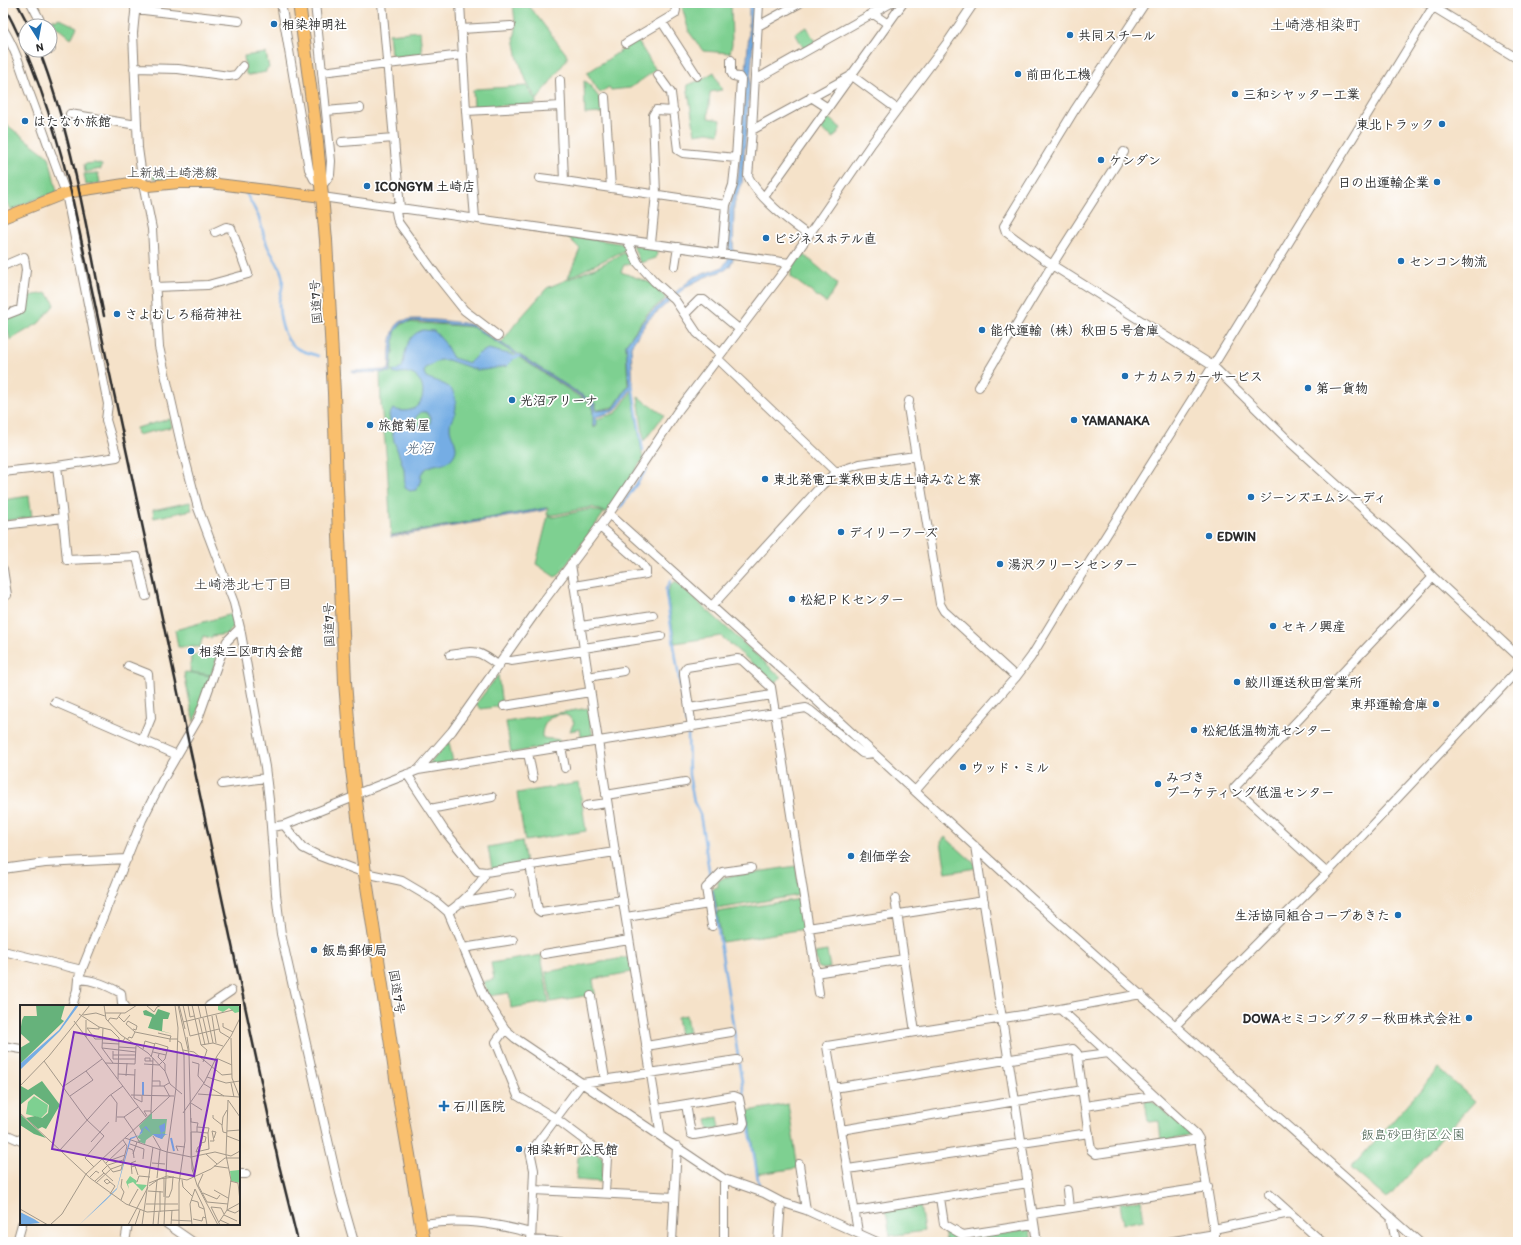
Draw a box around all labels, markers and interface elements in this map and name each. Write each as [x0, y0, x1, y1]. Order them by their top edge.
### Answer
district label: 土崎港相染町 [1270, 16, 1361, 34]
place label: 相染神明社 [282, 17, 347, 32]
north arrow [18, 18, 58, 58]
marker: 相染神明社 [269, 19, 279, 29]
place label: 共同スチール [1078, 28, 1156, 43]
marker: 共同スチール [1065, 30, 1075, 40]
text: N [35, 40, 45, 54]
place label: 前田化工機 [1026, 67, 1091, 82]
marker: 前田化工機 [1013, 69, 1023, 79]
place label: 三和シヤッター工業 [1243, 87, 1360, 102]
marker: 三和シヤッター工業 [1230, 89, 1240, 99]
place label: はたなか旅館 [33, 114, 111, 129]
marker: はたなか旅館 [20, 116, 30, 126]
place label: 東北トラック [1356, 117, 1434, 132]
marker: 東北トラック [1437, 119, 1447, 129]
place label: ケンダン [1109, 153, 1161, 168]
marker: ケンダン [1096, 155, 1106, 165]
street label: 上新城土崎港線 [126, 165, 218, 180]
place label: 日の出運輸企業 [1338, 175, 1429, 190]
marker: 日の出運輸企業 [1432, 177, 1442, 187]
place label: ICONGYM 土崎店 [375, 179, 475, 194]
marker: ICONGYM 土崎店 [362, 181, 372, 191]
place label: ビジネスホテル直 [774, 231, 877, 246]
marker: ビジネスホテル直 [761, 233, 771, 243]
place label: センコン物流 [1409, 254, 1487, 269]
marker: センコン物流 [1396, 256, 1406, 266]
street label: 国道7号 [307, 279, 325, 325]
place label: さよむしろ稲荷神社 [125, 307, 242, 322]
marker: さよむしろ稲荷神社 [112, 309, 122, 319]
place label: 能代運輸（株）秋田５号倉庫 [990, 323, 1159, 338]
marker: 能代運輸（株）秋田５号倉庫 [977, 325, 987, 335]
place label: ナカムラカーサービス [1133, 369, 1263, 384]
marker: ナカムラカーサービス [1120, 371, 1130, 381]
place label: 第一貨物 [1316, 381, 1368, 396]
marker: 第一貨物 [1303, 383, 1313, 393]
place label: 光沼アリーナ [520, 393, 598, 408]
marker: 光沼アリーナ [507, 395, 517, 405]
place label: YAMANAKA [1081, 413, 1150, 428]
marker: YAMANAKA [1069, 415, 1079, 425]
place label: 旅館菊屋 [378, 418, 430, 433]
marker: 旅館菊屋 [365, 420, 375, 430]
water label: 光沼 [405, 440, 434, 457]
place label: 東北発電工業秋田支店土崎みなと寮 [773, 472, 981, 487]
marker: 東北発電工業秋田支店土崎みなと寮 [760, 474, 770, 484]
place label: ジーンズエムシーディ [1259, 490, 1387, 505]
marker: ジーンズエムシーディ [1246, 492, 1256, 502]
place label: デイリーフーズ [849, 525, 938, 540]
marker: デイリーフーズ [836, 527, 846, 537]
place label: EDWIN [1217, 529, 1256, 544]
marker: EDWIN [1204, 531, 1214, 541]
place label: 湯沢クリーンセンター [1008, 557, 1138, 572]
marker: 湯沢クリーンセンター [995, 559, 1005, 569]
district label: 土崎港北七丁目 [194, 576, 292, 593]
place label: 松紀ＰＫセンター [800, 592, 904, 607]
marker: 松紀ＰＫセンター [787, 594, 797, 604]
street label: 国道7号 [321, 602, 337, 648]
place label: セキノ興産 [1281, 619, 1345, 634]
marker: セキノ興産 [1268, 621, 1278, 631]
place label: 相染三区町内会館 [199, 644, 303, 659]
marker: 相染三区町内会館 [186, 646, 196, 656]
place label: 鮫川運送秋田営業所 [1245, 675, 1362, 690]
marker: 鮫川運送秋田営業所 [1232, 677, 1242, 687]
place label: 東邦運輸倉庫 [1350, 697, 1428, 712]
marker: 東邦運輸倉庫 [1431, 699, 1441, 709]
place label: 松紀低温物流センター [1202, 723, 1332, 738]
marker: 松紀低温物流センター [1189, 725, 1199, 735]
place label: ウッド・ミル [971, 760, 1049, 775]
marker: ウッド・ミル [958, 762, 968, 772]
place label: みづき ブーケティング低温センター [1166, 770, 1334, 800]
marker: みづき ブーケティング低温センター [1153, 779, 1163, 789]
place label: 創価学会 [859, 849, 911, 864]
marker: 創価学会 [846, 851, 856, 861]
place label: 生活協同組合コープあきた [1235, 908, 1390, 923]
marker: 生活協同組合コープあきた [1393, 910, 1403, 920]
place label: 飯島郵便局 [322, 943, 387, 958]
marker: 飯島郵便局 [309, 945, 319, 955]
street label: 国道7号 [386, 968, 408, 1016]
inset map [20, 1005, 240, 1225]
place label: DOWAセミコンダクター秋田株式会社 [1243, 1011, 1461, 1026]
marker: DOWAセミコンダクター秋田株式会社 [1464, 1013, 1474, 1023]
place label: 石川医院 [453, 1099, 505, 1114]
marker: 石川医院 [438, 1100, 450, 1112]
park label: 飯島砂田街区公園 [1361, 1127, 1465, 1142]
place label: 相染新町公民館 [527, 1142, 618, 1157]
marker: 相染新町公民館 [514, 1144, 524, 1154]

